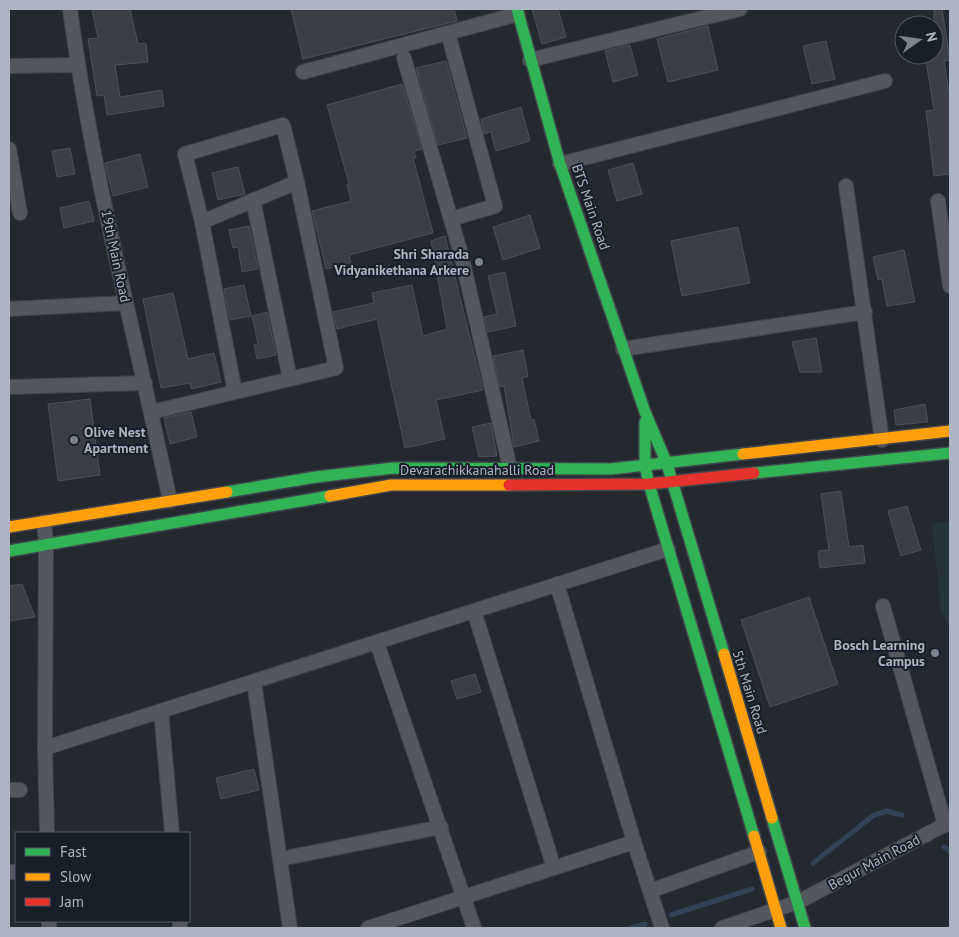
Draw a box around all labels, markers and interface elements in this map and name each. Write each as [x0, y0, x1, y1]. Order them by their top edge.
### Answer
north arrow [894, 15, 944, 65]
text: N [922, 30, 941, 43]
street label: BTS Main Road [568, 162, 614, 252]
street label: 19th Main Road [97, 208, 135, 304]
place label: Shri Sharada Vidyanikethana Arkere [333, 245, 469, 279]
marker: Shri Sharada Vidyanikethana Arkere [473, 256, 485, 268]
place label: Olive Nest Apartment [84, 423, 148, 457]
marker: Olive Nest Apartment [68, 434, 80, 446]
street label: Devarachikkanahalli Road [400, 461, 554, 479]
place label: Bosch Learning Campus [834, 636, 925, 670]
marker: Bosch Learning Campus [929, 647, 941, 659]
street label: 5th Main Road [729, 648, 771, 736]
street label: Begur Main Road [825, 830, 923, 894]
legend [15, 832, 190, 922]
text: Fast [60, 842, 87, 861]
text: Slow [60, 867, 91, 886]
text: Jam [59, 892, 84, 911]

